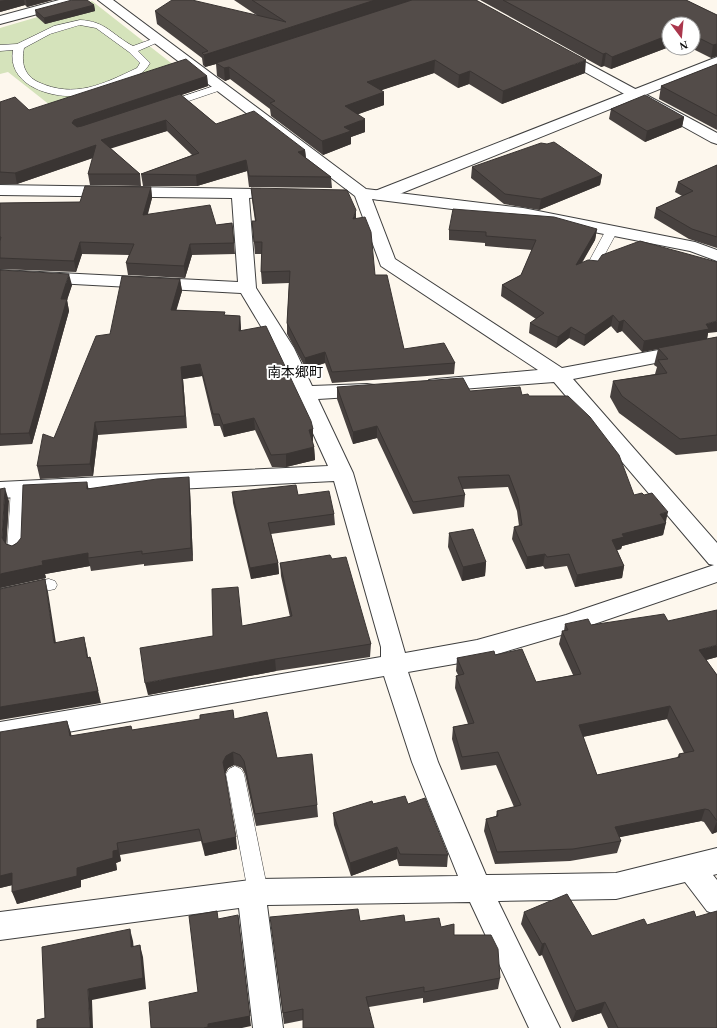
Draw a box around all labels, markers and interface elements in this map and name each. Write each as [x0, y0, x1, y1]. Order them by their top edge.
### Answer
north arrow [661, 16, 701, 56]
text: N [678, 39, 689, 52]
district label: 南本郷町 [267, 365, 323, 380]

